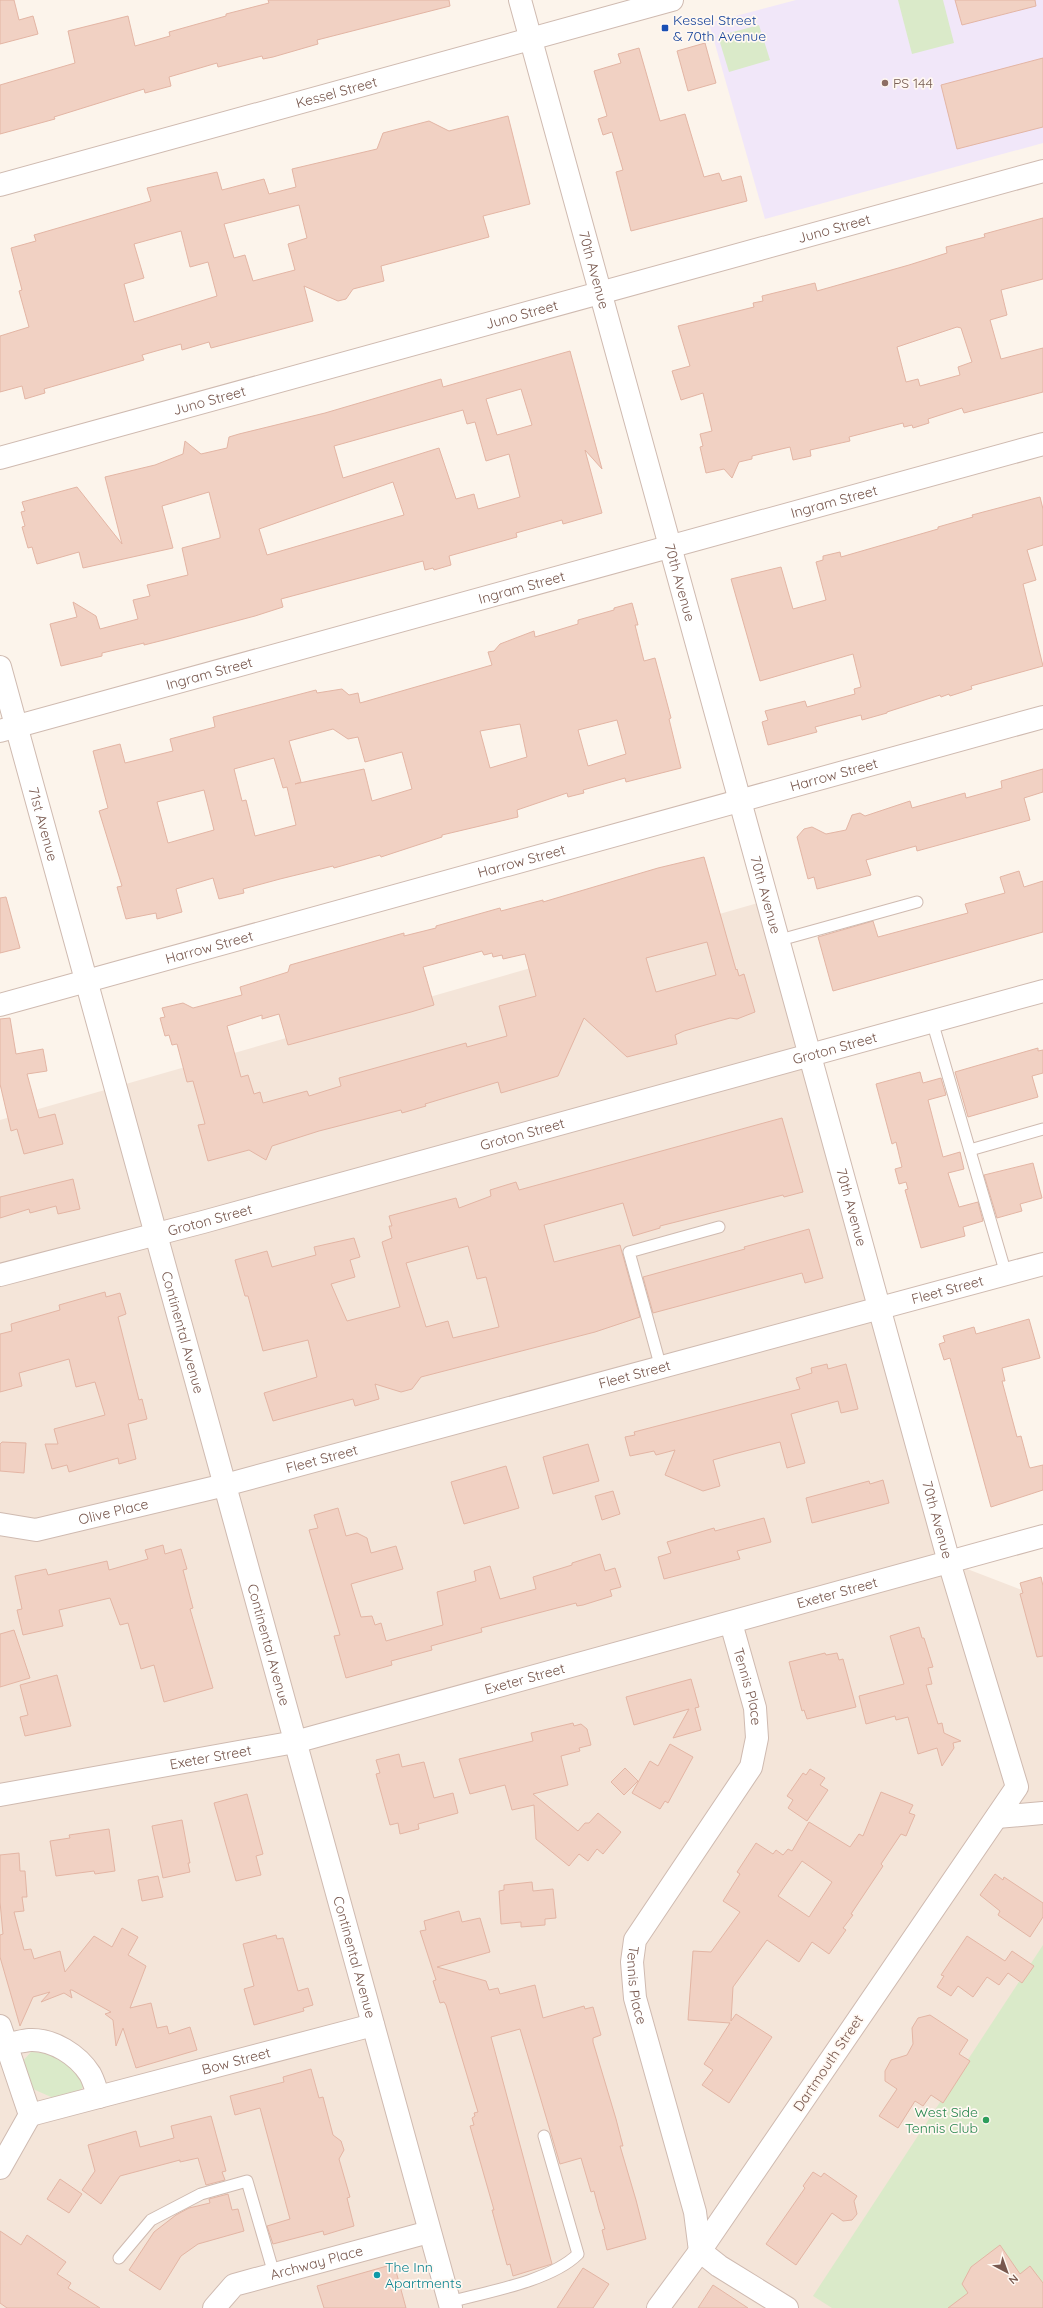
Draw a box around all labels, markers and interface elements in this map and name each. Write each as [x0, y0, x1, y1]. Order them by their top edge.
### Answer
place label: Kessel Street & 70th Avenue [673, 11, 766, 45]
marker: Kessel Street & 70th Avenue [660, 23, 670, 33]
street label: Kessel Street [294, 73, 379, 112]
place label: PS 144 [893, 74, 933, 92]
marker: PS 144 [880, 78, 890, 88]
street label: Juno Street [796, 210, 873, 247]
street label: 70th Avenue [575, 229, 613, 311]
street label: Juno Street [483, 296, 560, 333]
street label: Juno Street [171, 382, 248, 419]
street label: Ingram Street [789, 481, 880, 522]
street label: 70th Avenue [661, 541, 699, 623]
street label: Ingram Street [476, 567, 567, 608]
street label: Ingram Street [164, 653, 255, 694]
street label: Harrow Street [788, 754, 880, 795]
street label: 71st Avenue [24, 785, 62, 863]
street label: Harrow Street [476, 840, 568, 882]
street label: 70th Avenue [747, 854, 785, 936]
street label: Harrow Street [163, 926, 255, 968]
street label: Groton Street [791, 1028, 879, 1068]
street label: Groton Street [478, 1114, 567, 1154]
street label: 70th Avenue [832, 1166, 871, 1248]
street label: Groton Street [166, 1200, 254, 1240]
street label: Continental Avenue [158, 1269, 208, 1395]
street label: Fleet Street [909, 1271, 986, 1308]
street label: Fleet Street [597, 1356, 673, 1393]
street label: Fleet Street [284, 1440, 360, 1477]
street label: 70th Avenue [918, 1479, 957, 1561]
street label: Olive Place [77, 1495, 150, 1529]
street label: Exeter Street [795, 1573, 880, 1612]
street label: Continental Avenue [243, 1582, 294, 1708]
street label: Tennis Place [729, 1646, 765, 1726]
street label: Exeter Street [482, 1659, 567, 1698]
street label: Exeter Street [168, 1741, 253, 1773]
street label: Continental Avenue [329, 1894, 380, 2020]
street label: Tennis Place [623, 1945, 651, 2027]
street label: Dartmouth Street [789, 2011, 867, 2115]
street label: Bow Street [200, 2043, 273, 2079]
place label: West Side Tennis Club [905, 2103, 978, 2137]
marker: West Side Tennis Club [981, 2115, 991, 2125]
street label: Archway Place [268, 2241, 365, 2284]
north arrow [987, 2252, 1027, 2292]
place label: The Inn Apartments [385, 2258, 462, 2292]
marker: The Inn Apartments [372, 2270, 382, 2280]
text: N [1006, 2272, 1021, 2287]

